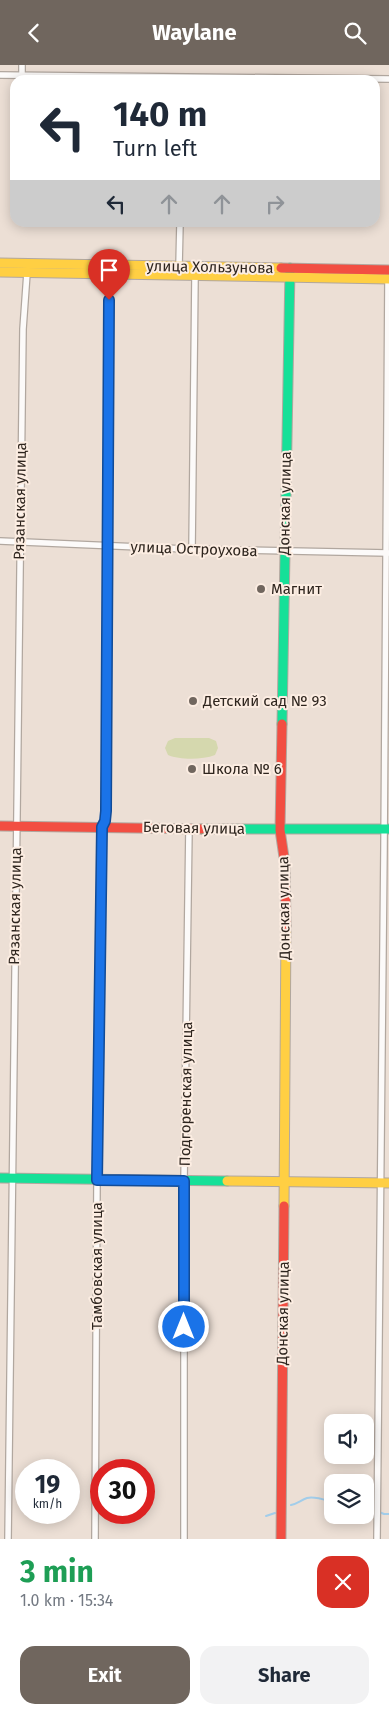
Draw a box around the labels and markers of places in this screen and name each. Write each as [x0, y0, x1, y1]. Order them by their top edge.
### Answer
pin [88, 249, 130, 300]
place label: Магнит [271, 580, 322, 598]
marker: Магнит [255, 583, 267, 595]
place label: Детский сад № 93 [202, 692, 327, 710]
marker: Детский сад № 93 [187, 695, 199, 707]
place label: Школа № 6 [202, 760, 282, 778]
marker: Школа № 6 [186, 763, 198, 775]

